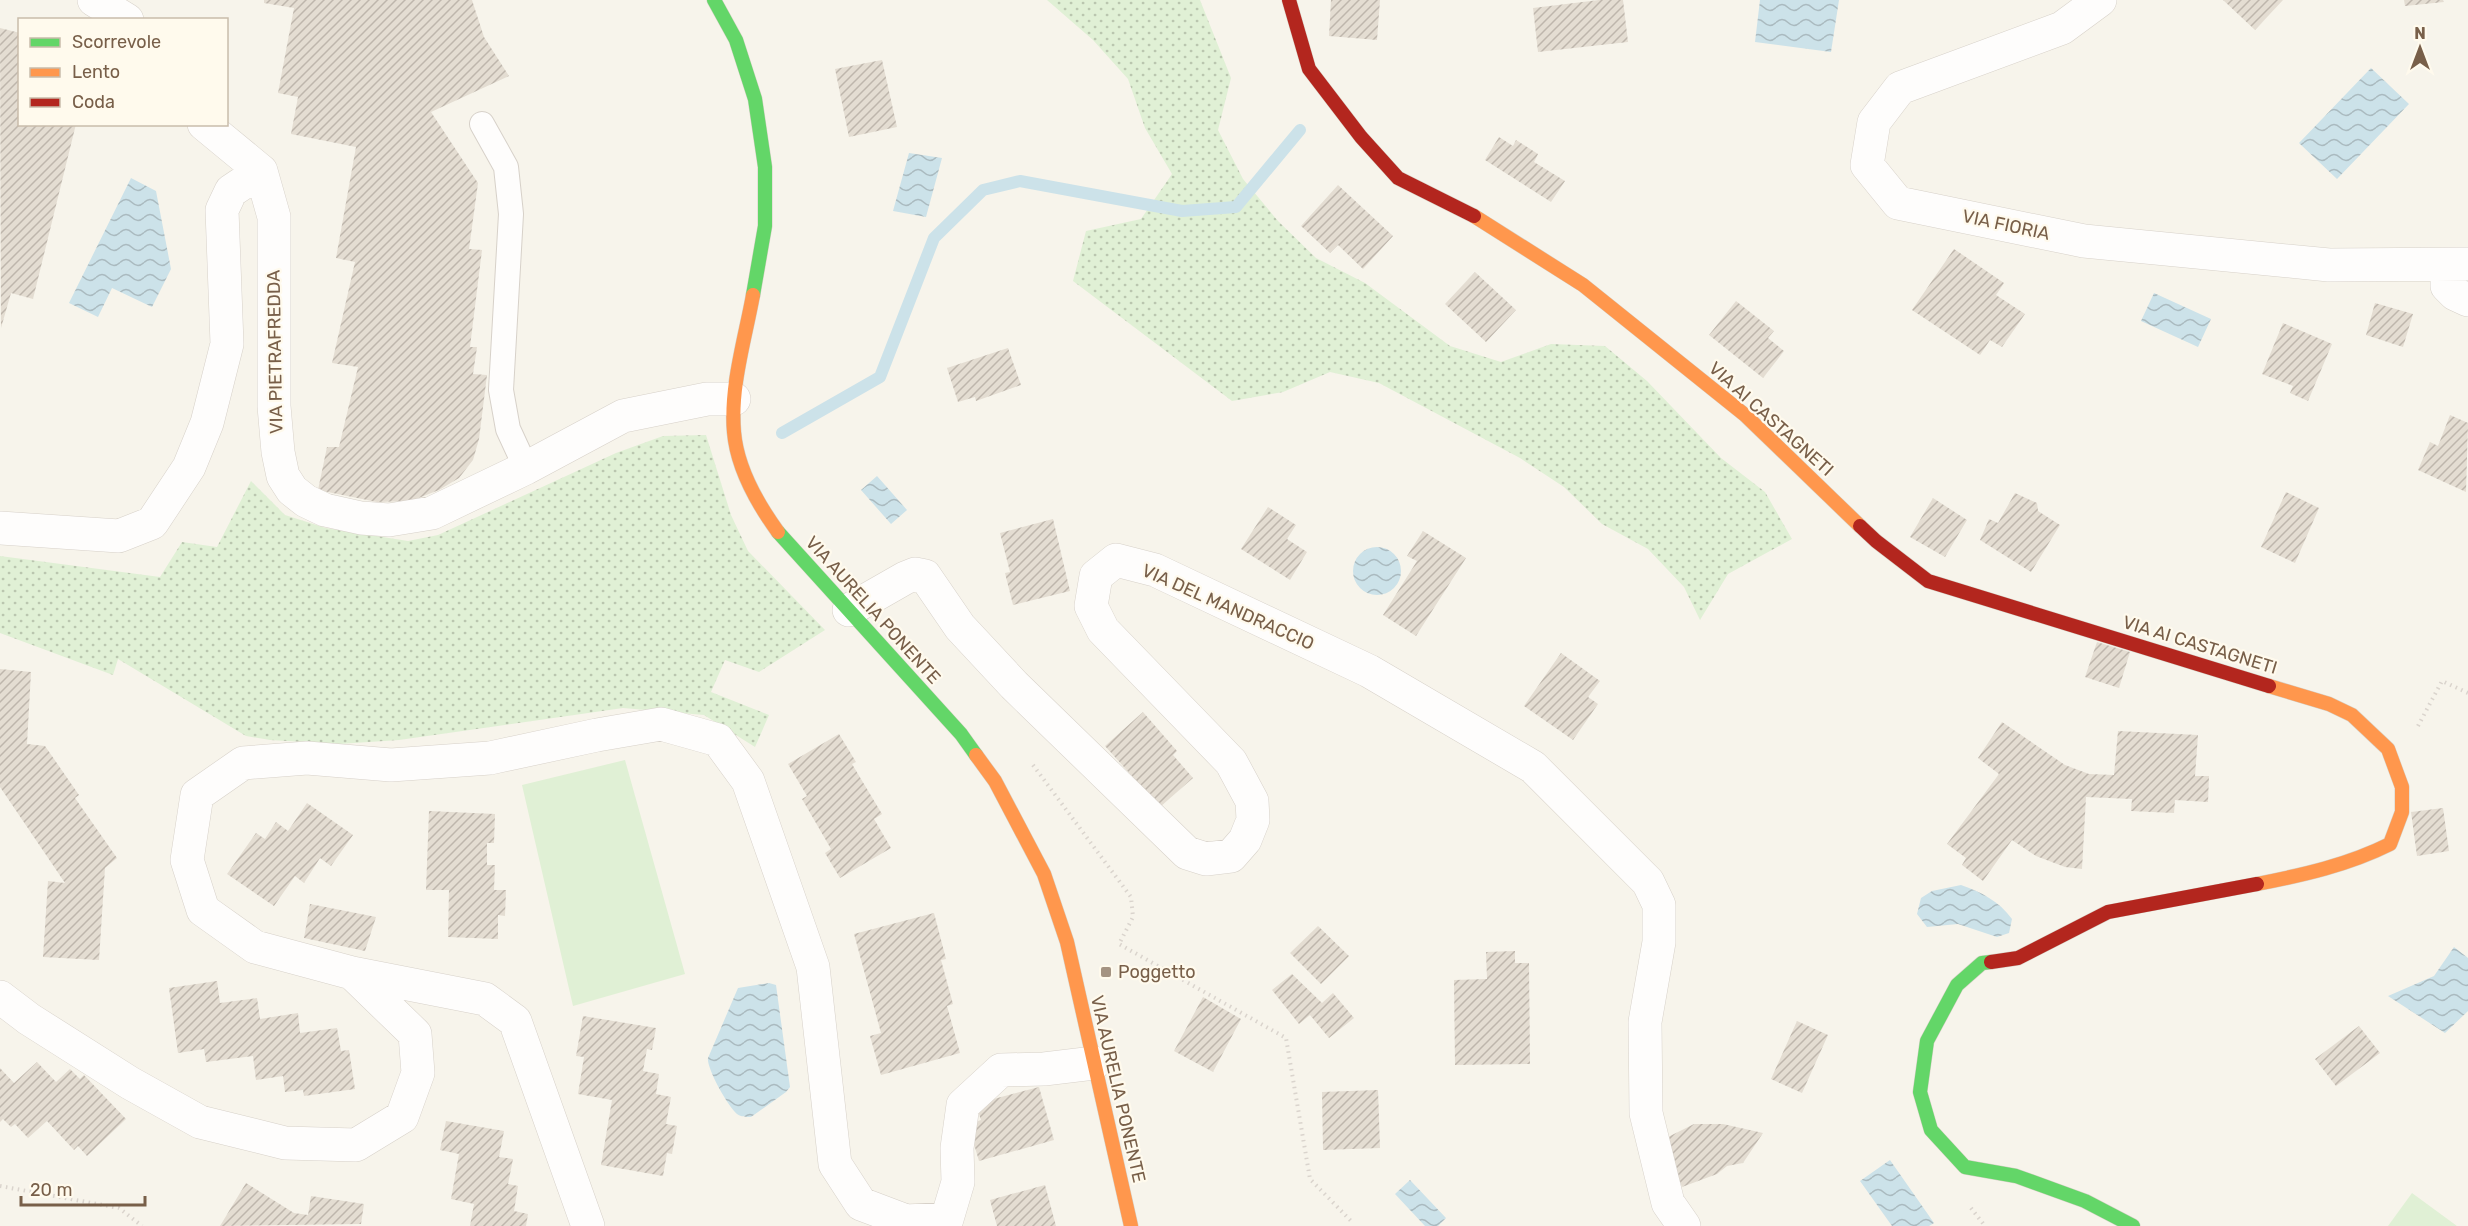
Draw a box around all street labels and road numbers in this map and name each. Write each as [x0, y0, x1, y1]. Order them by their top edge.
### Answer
street label: VIA FIORIA [1960, 205, 2052, 245]
street label: VIA PIETRAFREDDA [263, 270, 287, 434]
street label: VIA AI CASTAGNETI [1704, 357, 1838, 481]
street label: VIA AURELIA PONENTE [801, 532, 945, 688]
street label: VIA DEL MANDRACCIO [1139, 559, 1317, 655]
street label: VIA AI CASTAGNETI [2120, 611, 2280, 679]
street label: VIA AURELIA PONENTE [1086, 993, 1150, 1185]

